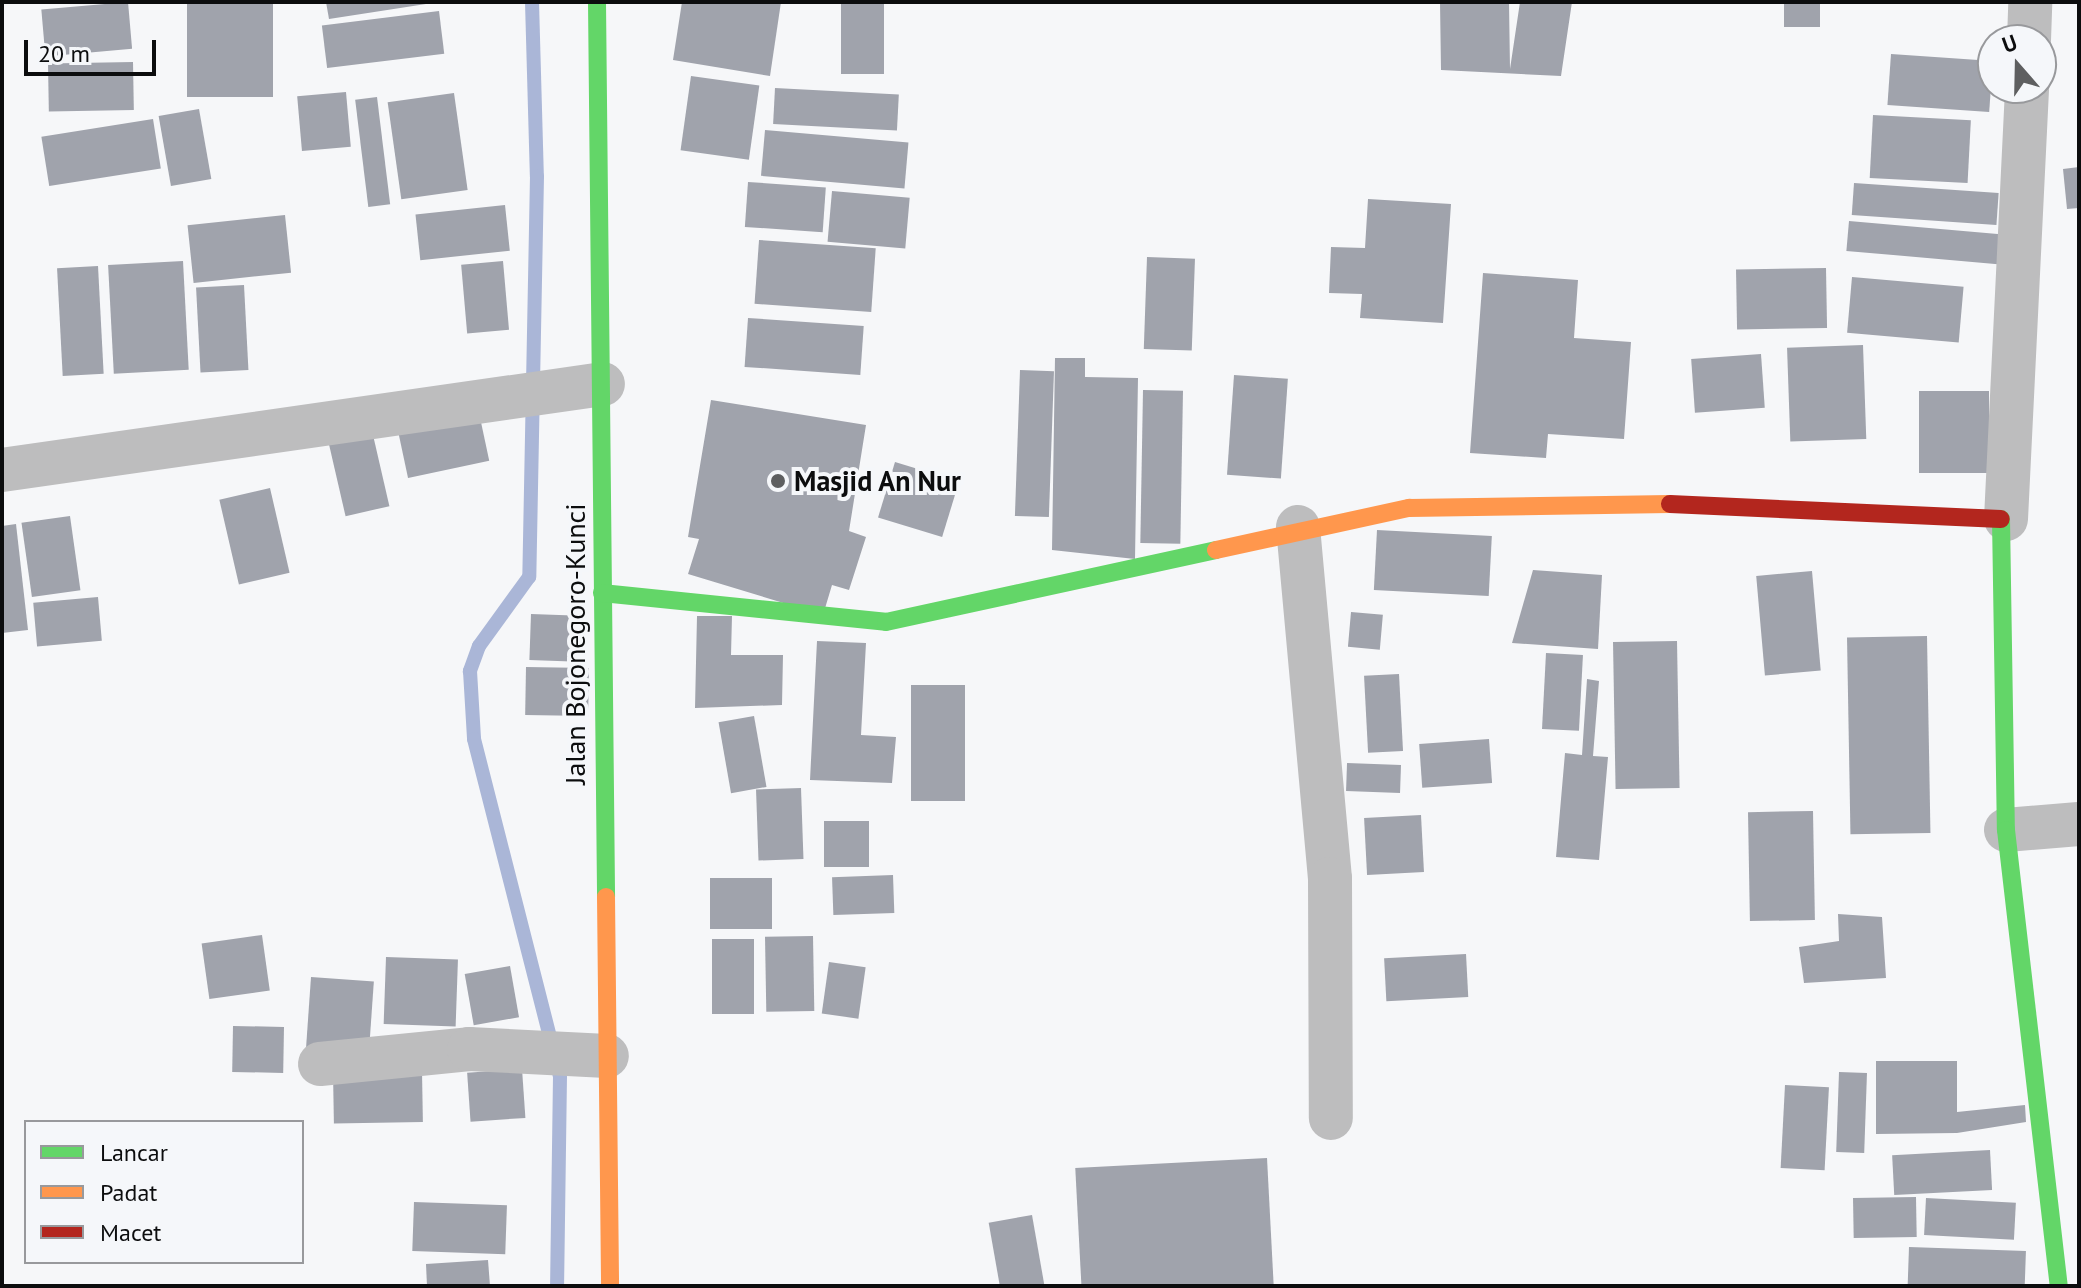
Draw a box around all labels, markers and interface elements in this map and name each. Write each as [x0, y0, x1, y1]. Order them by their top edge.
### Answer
scale bar [28, 24, 160, 74]
north arrow [1977, 24, 2057, 104]
text: U [1998, 28, 2021, 59]
text: 20 m [38, 38, 90, 69]
place label: Masjid An Nur [794, 464, 962, 498]
marker: Masjid An Nur [769, 472, 787, 490]
street label: Jalan Bojonegoro-Kunci [558, 503, 592, 785]
legend [24, 1120, 304, 1264]
text: Lancar [100, 1137, 168, 1168]
text: Padat [100, 1177, 157, 1208]
text: Macet [100, 1217, 162, 1248]

